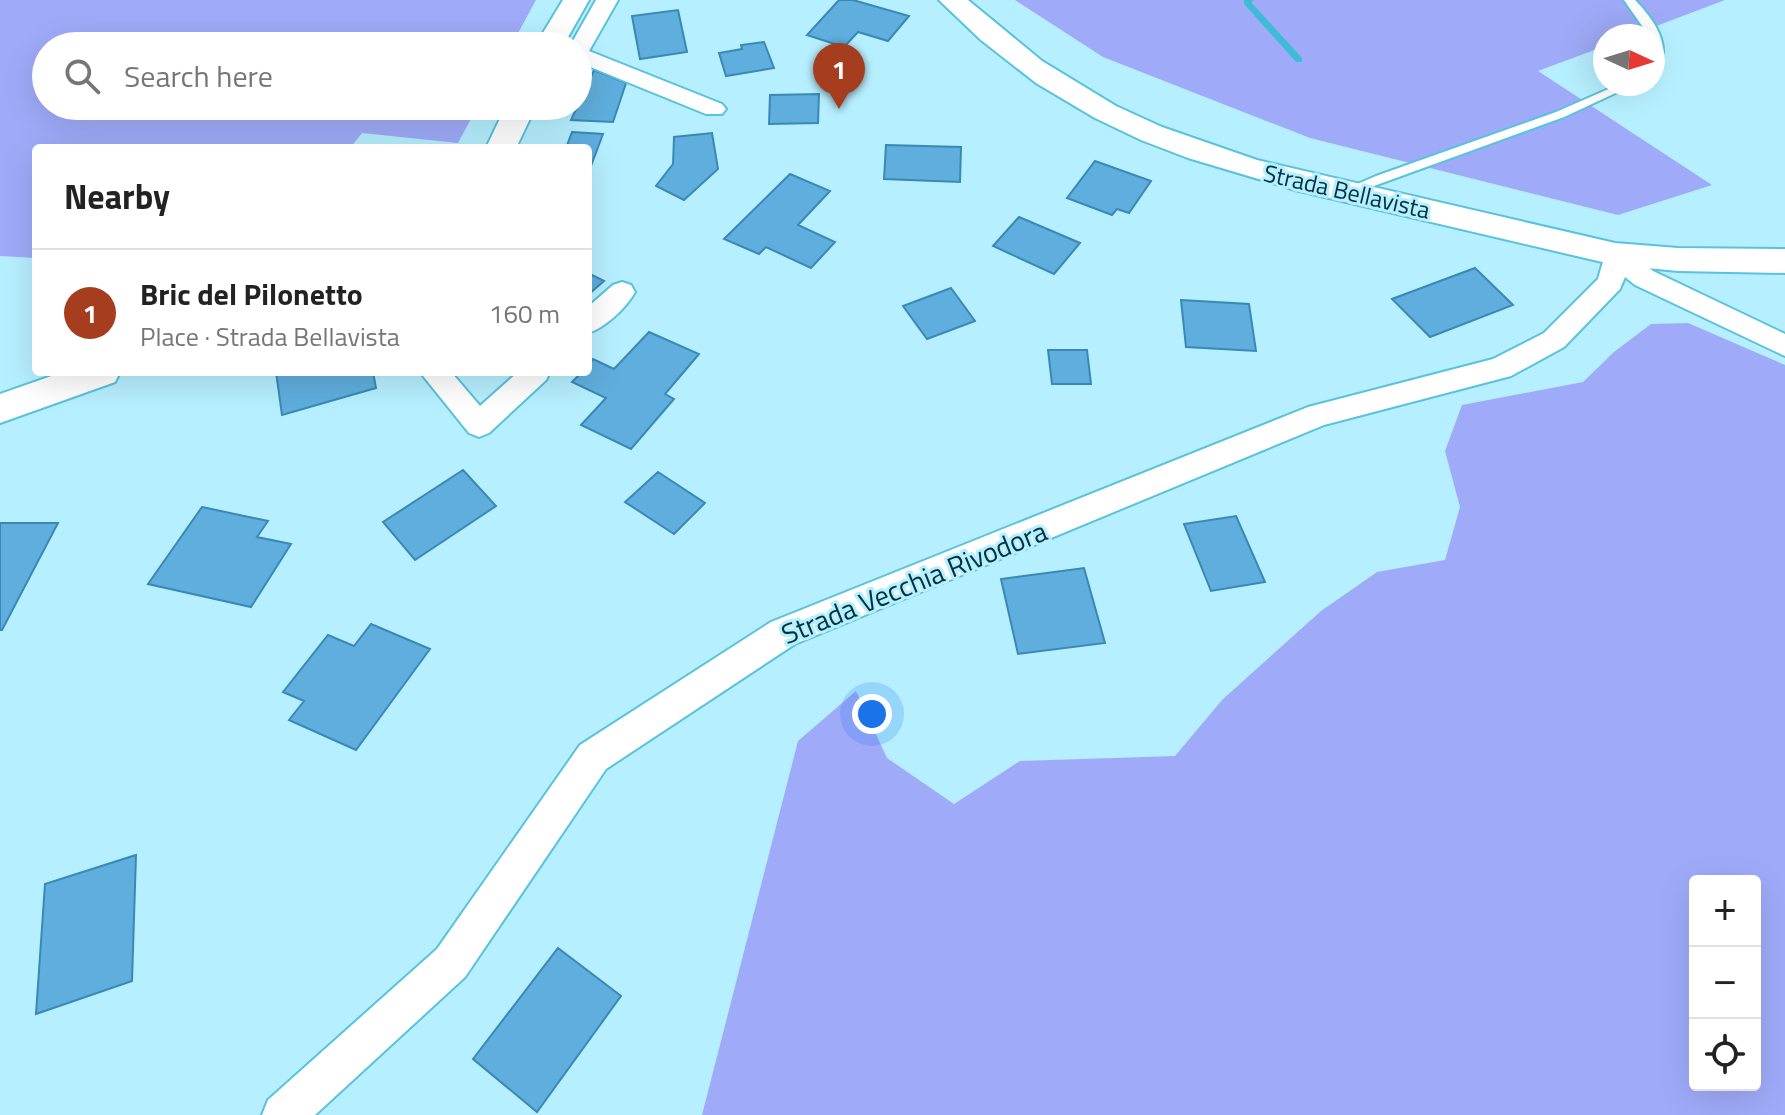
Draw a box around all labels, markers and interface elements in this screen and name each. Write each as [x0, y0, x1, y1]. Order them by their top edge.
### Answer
north arrow [1593, 24, 1665, 96]
search box [32, 32, 592, 120]
pin: 1 [813, 43, 865, 109]
text: Search here [124, 53, 273, 99]
icon: search [60, 54, 104, 98]
street label: Strada Bellavista [1260, 154, 1434, 228]
text: Nearby [64, 170, 170, 222]
text: Bric del Pilonetto [140, 271, 363, 317]
text: 1 [83, 294, 97, 333]
text: 160 m [489, 294, 560, 333]
text: Place · Strada Bellavista [140, 317, 400, 356]
street label: Strada Vecchia Rivodora [775, 509, 1053, 655]
your location [852, 694, 892, 734]
map controls [1689, 875, 1761, 1091]
button: + [1689, 875, 1761, 947]
button: − [1689, 947, 1761, 1019]
button: locate [1689, 1019, 1761, 1091]

